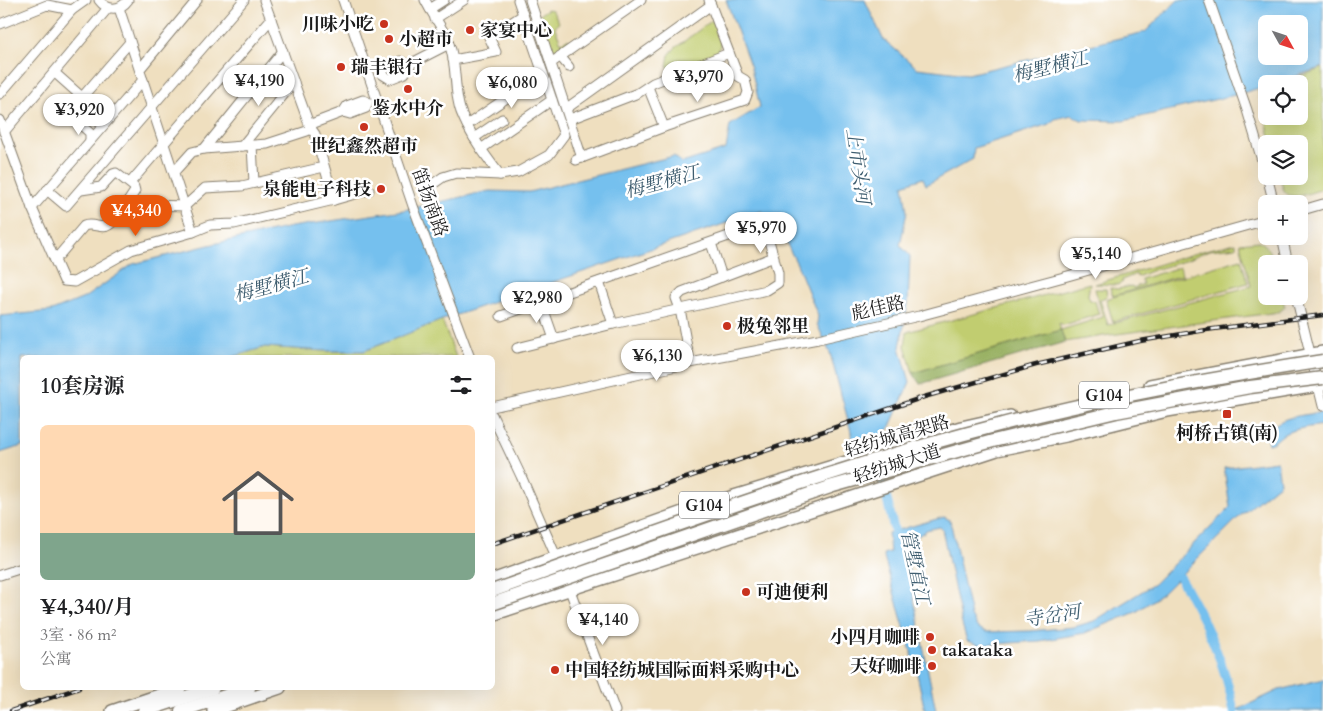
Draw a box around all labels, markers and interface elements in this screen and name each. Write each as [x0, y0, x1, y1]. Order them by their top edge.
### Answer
place label: 川味小吃 [302, 12, 374, 37]
north arrow [1258, 15, 1308, 65]
map controls [1258, 15, 1308, 305]
marker: 川味小吃 [378, 18, 390, 30]
place label: 家宴中心 [480, 18, 552, 43]
marker: 家宴中心 [464, 24, 476, 36]
place label: 小超市 [399, 27, 453, 52]
marker: 小超市 [383, 33, 395, 45]
water label: 梅墅横江 [1010, 44, 1093, 89]
place label: 瑞丰银行 [351, 55, 423, 80]
marker: 瑞丰银行 [335, 61, 347, 73]
pin: ¥3,970 [657, 61, 739, 103]
pin: ¥4,190 [218, 64, 300, 107]
pin: ¥6,080 [471, 66, 553, 109]
text: ¥3,970 [673, 66, 723, 88]
text: ¥4,190 [234, 70, 284, 92]
text: ¥6,080 [487, 72, 537, 94]
button: locate [1258, 75, 1308, 125]
marker: 鉴水中介 [402, 83, 414, 95]
pin: ¥3,920 [38, 94, 120, 136]
place label: 鉴水中介 [372, 96, 444, 121]
text: ¥3,920 [54, 99, 104, 121]
marker: 世纪鑫然超市 [358, 121, 370, 133]
water label: 上市头河 [840, 127, 877, 209]
place label: 世纪鑫然超市 [310, 134, 418, 159]
button: layers [1258, 135, 1308, 185]
water label: 梅墅横江 [622, 159, 705, 204]
street label: 笛扬南路 [405, 164, 454, 240]
place label: 泉能电子科技 [263, 177, 372, 202]
marker: 泉能电子科技 [375, 183, 387, 195]
pin: ¥4,340 [95, 194, 177, 237]
button: + [1258, 195, 1308, 245]
text: ¥4,340 [111, 200, 161, 222]
pin: ¥5,970 [720, 212, 802, 254]
text: ¥5,970 [736, 217, 786, 239]
pin: ¥5,140 [1055, 238, 1137, 280]
text: ¥5,140 [1071, 243, 1121, 265]
button: − [1258, 255, 1308, 305]
water label: 梅墅横江 [231, 263, 314, 308]
pin: ¥2,980 [496, 282, 578, 324]
text: ¥2,980 [512, 287, 562, 309]
street label: 彪佳路 [849, 290, 907, 327]
place label: 极兔邻里 [737, 314, 809, 339]
marker: 极兔邻里 [721, 320, 733, 332]
pin: ¥6,130 [616, 340, 698, 382]
text: ¥6,130 [632, 345, 682, 367]
icon: filters [447, 371, 475, 399]
text: 10套房源 [40, 372, 125, 401]
road number: G104 [1079, 382, 1129, 408]
marker: 柯桥古镇(南) [1221, 408, 1233, 420]
street label: 轻纺城高架路 [842, 410, 952, 463]
place label: 柯桥古镇(南) [1176, 421, 1278, 446]
street label: 轻纺城大道 [850, 439, 944, 490]
icon: home [213, 458, 303, 548]
road number: G104 [679, 492, 729, 518]
water label: 管墅直江 [894, 527, 936, 610]
place label: 可迪便利 [756, 580, 828, 605]
marker: 可迪便利 [740, 586, 752, 598]
text: ¥4,340/月 [40, 593, 134, 622]
water label: 寺岔河 [1022, 598, 1085, 633]
pin: ¥4,140 [562, 604, 644, 646]
text: ¥4,140 [578, 609, 628, 631]
text: 3室 · 86 m² [40, 624, 116, 646]
place label: 小四月咖啡 [830, 625, 920, 650]
marker: 小四月咖啡 [924, 631, 936, 643]
place label: takataka [942, 638, 1013, 663]
marker: takataka [926, 644, 938, 656]
text: 公寓 [40, 648, 72, 670]
place label: 天好咖啡 [850, 654, 922, 679]
place label: 中国轻纺城国际面料采购中心 [565, 658, 799, 683]
marker: 天好咖啡 [926, 660, 938, 672]
marker: 中国轻纺城国际面料采购中心 [549, 664, 561, 676]

